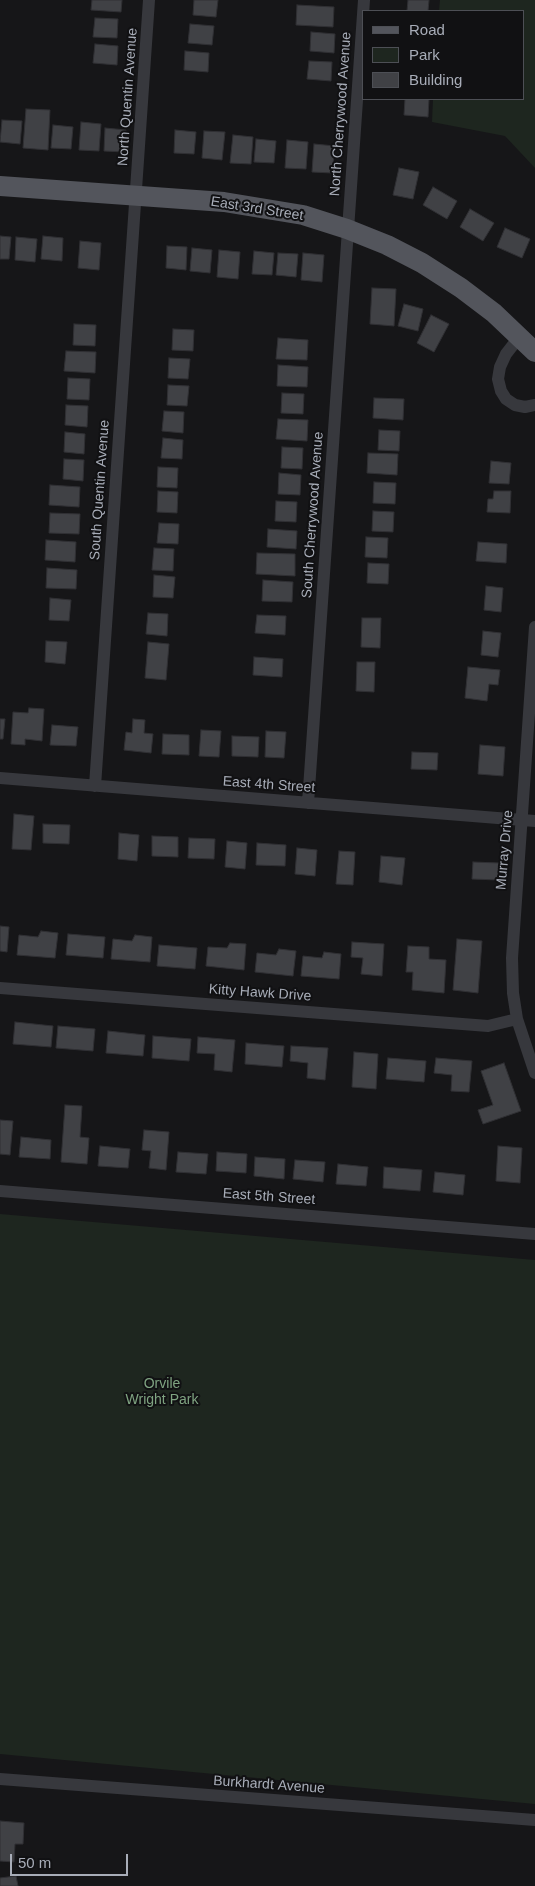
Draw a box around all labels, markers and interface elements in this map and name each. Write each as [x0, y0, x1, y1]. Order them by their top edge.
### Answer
legend [362, 10, 525, 100]
text: Road [409, 21, 445, 38]
street label: North Quentin Avenue [115, 27, 141, 167]
street label: North Cherrywood Avenue [327, 31, 355, 197]
text: Park [409, 46, 440, 63]
text: Building [409, 71, 462, 88]
street label: East 3rd Street [210, 193, 304, 225]
street label: South Quentin Avenue [87, 419, 113, 561]
street label: South Cherrywood Avenue [299, 431, 327, 599]
street label: East 4th Street [222, 773, 316, 797]
street label: Murray Drive [493, 809, 517, 891]
street label: Kitty Hawk Drive [208, 981, 312, 1005]
street label: East 5th Street [222, 1185, 316, 1209]
park label: Orvile Wright Park [126, 1376, 198, 1408]
street label: Burkhardt Avenue [213, 1773, 325, 1797]
scale bar [12, 1844, 130, 1876]
text: 50 m [18, 1854, 51, 1871]

